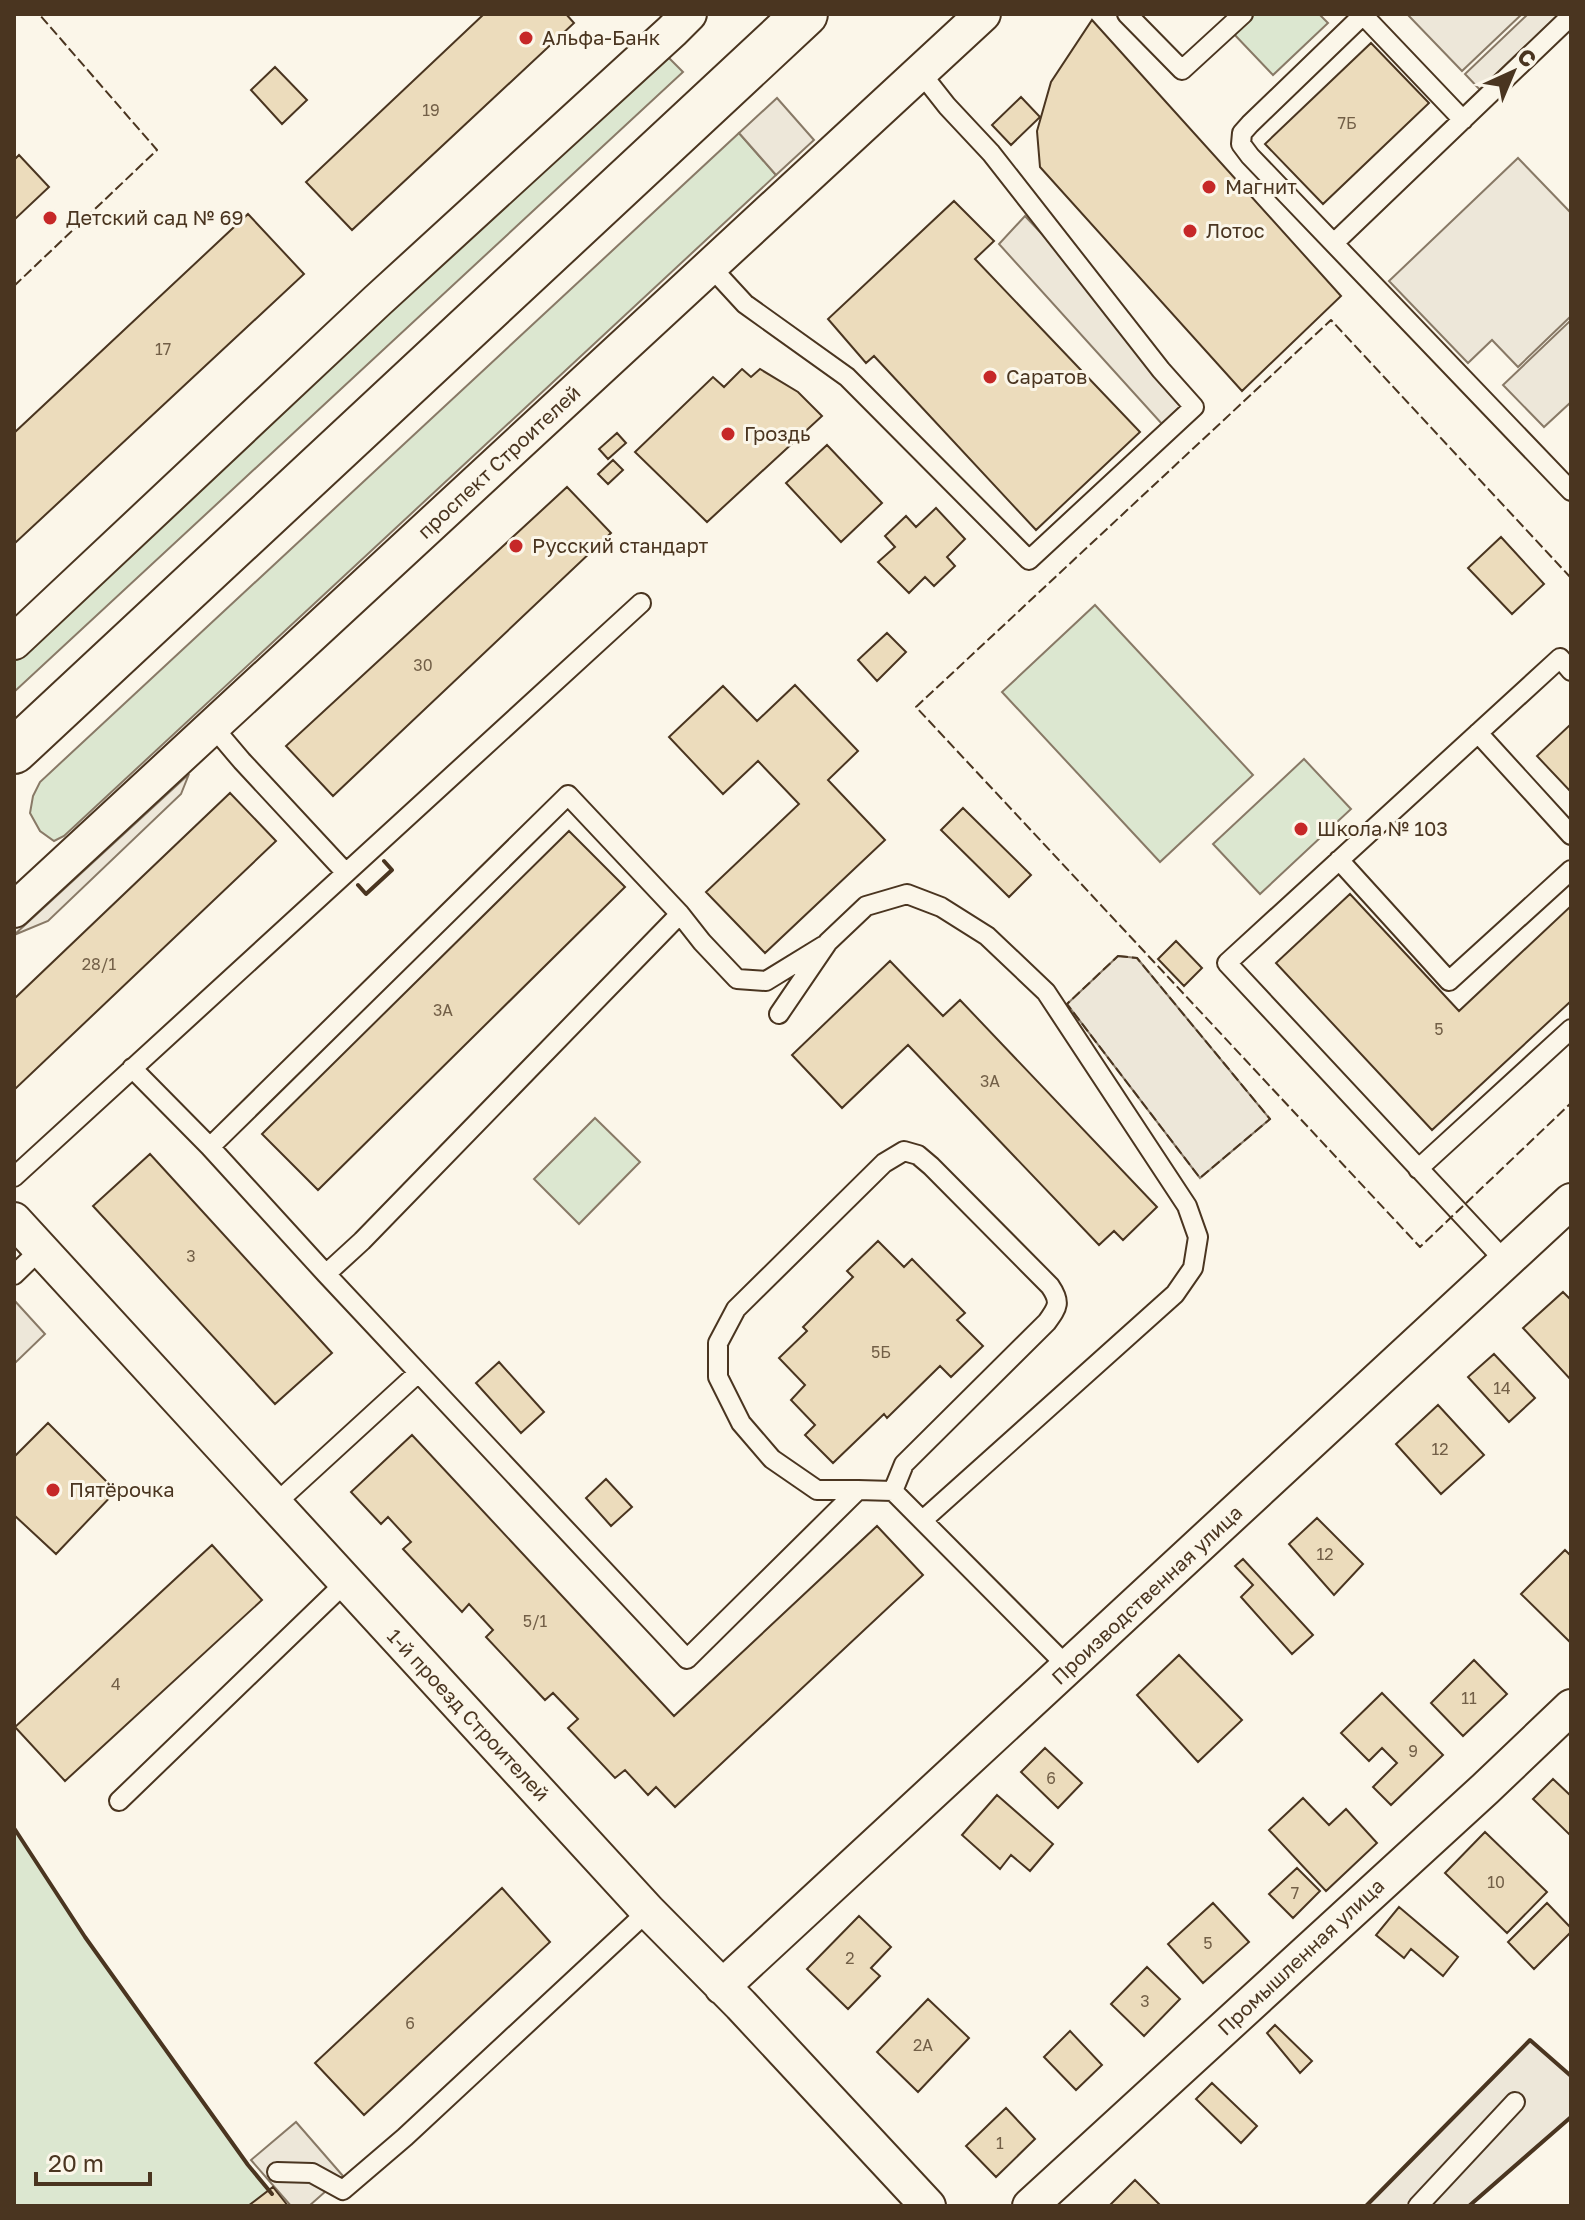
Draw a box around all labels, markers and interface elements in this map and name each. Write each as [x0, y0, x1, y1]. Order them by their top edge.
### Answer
place label: Альфа-Банк [542, 25, 660, 49]
marker: Альфа-Банк [517, 29, 535, 47]
north arrow [1473, 32, 1553, 112]
text: С [1512, 42, 1542, 72]
house number: 19 [422, 100, 440, 120]
house number: 7Б [1337, 113, 1357, 133]
place label: Магнит [1225, 174, 1297, 198]
marker: Магнит [1200, 178, 1218, 196]
place label: Детский сад № 69 [66, 205, 244, 229]
marker: Детский сад № 69 [41, 209, 59, 227]
place label: Лотос [1206, 218, 1265, 242]
marker: Лотос [1181, 222, 1199, 240]
house number: 17 [155, 339, 171, 359]
place label: Саратов [1006, 364, 1087, 388]
marker: Саратов [981, 368, 999, 386]
street label: проспект Строителей [412, 380, 585, 543]
place label: Гроздь [744, 421, 810, 445]
marker: Гроздь [719, 425, 737, 443]
place label: Русский стандарт [532, 533, 708, 557]
marker: Русский стандарт [507, 537, 525, 555]
house number: 30 [413, 655, 433, 675]
place label: Школа № 103 [1317, 816, 1448, 840]
marker: Школа № 103 [1292, 820, 1310, 838]
house number: 28/1 [82, 954, 116, 974]
house number: 3А [433, 1000, 453, 1020]
house number: 5 [1434, 1019, 1444, 1039]
house number: 3А [980, 1071, 1000, 1091]
house number: 3 [186, 1246, 196, 1266]
house number: 5Б [871, 1342, 891, 1362]
house number: 14 [1493, 1378, 1511, 1398]
house number: 12 [1431, 1439, 1449, 1459]
place label: Пятёрочка [69, 1477, 175, 1501]
marker: Пятёрочка [44, 1481, 62, 1499]
street label: Производственная улица [1046, 1500, 1246, 1689]
house number: 12 [1316, 1544, 1334, 1564]
house number: 5/1 [523, 1611, 548, 1631]
street label: 1-й проезд Строителей [383, 1623, 555, 1805]
house number: 4 [111, 1674, 121, 1694]
house number: 11 [1461, 1688, 1477, 1708]
house number: 9 [1408, 1741, 1418, 1761]
house number: 6 [1046, 1768, 1056, 1788]
house number: 10 [1487, 1872, 1505, 1892]
street label: Промышленная улица [1212, 1873, 1388, 2040]
house number: 7 [1291, 1883, 1299, 1903]
house number: 5 [1203, 1933, 1213, 1953]
house number: 2 [845, 1948, 855, 1968]
house number: 3 [1140, 1991, 1150, 2011]
house number: 6 [405, 2013, 415, 2033]
house number: 2А [913, 2035, 933, 2055]
house number: 1 [996, 2133, 1004, 2153]
scale bar [36, 2136, 150, 2186]
text: 20 m [48, 2148, 104, 2177]

